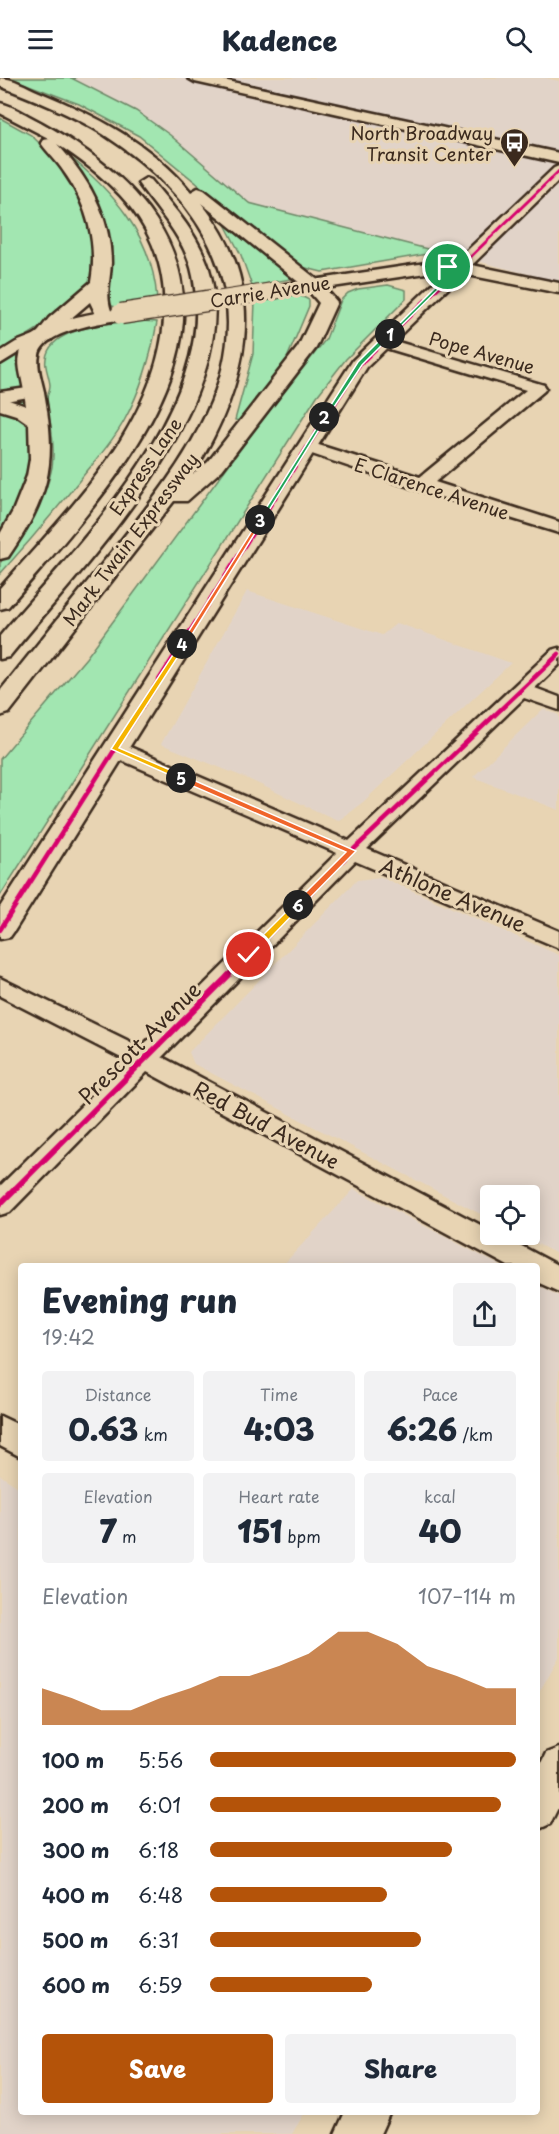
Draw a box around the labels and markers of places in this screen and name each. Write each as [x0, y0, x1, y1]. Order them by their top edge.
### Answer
place label: North Broadway Transit Center [350, 119, 494, 167]
bus stop icon: North Broadway Transit Center [498, 126, 530, 168]
pin [422, 241, 473, 292]
pin: 1 [375, 319, 405, 349]
pin: 2 [309, 402, 339, 432]
pin: 3 [245, 505, 275, 535]
pin: 4 [167, 629, 197, 659]
pin: 5 [166, 763, 196, 793]
pin: 6 [283, 890, 313, 920]
pin [223, 929, 274, 980]

